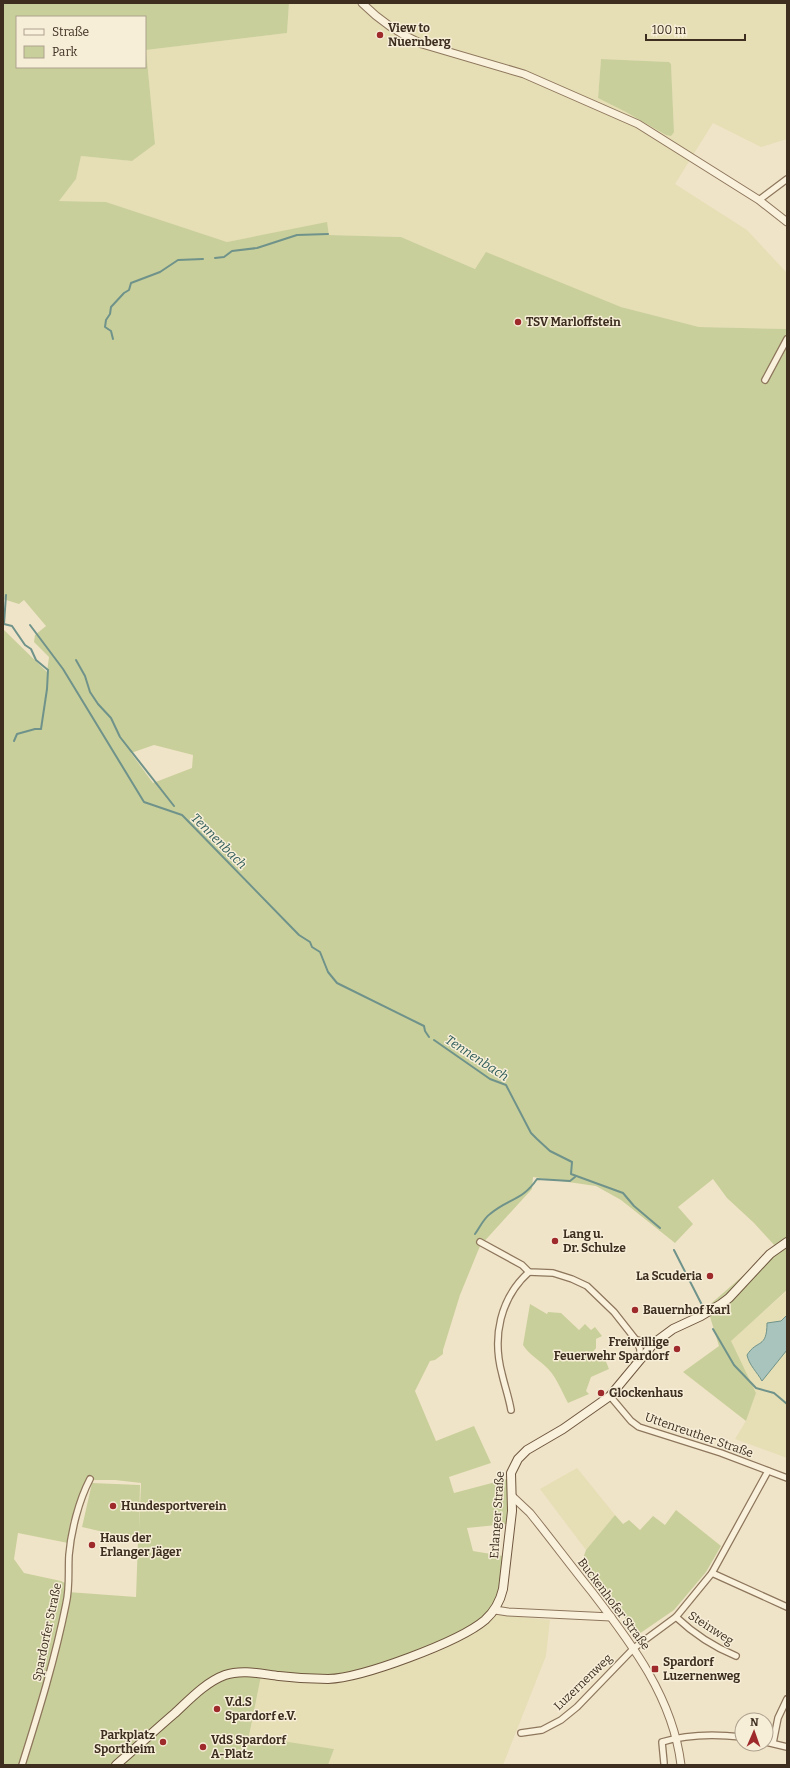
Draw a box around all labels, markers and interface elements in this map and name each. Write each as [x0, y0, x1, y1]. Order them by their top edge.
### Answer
legend [16, 16, 146, 68]
scale bar [646, 16, 745, 42]
place label: View to Nuernberg [388, 21, 451, 49]
text: 100 m [652, 23, 687, 37]
text: Straße [52, 25, 89, 39]
marker: View to Nuernberg [375, 30, 385, 40]
text: Park [52, 45, 78, 59]
place label: TSV Marloffstein [526, 315, 621, 329]
marker: TSV Marloffstein [513, 317, 523, 327]
water label: Tennenbach [188, 810, 250, 872]
water label: Tennenbach [443, 1032, 511, 1084]
place label: Lang u. Dr. Schulze [563, 1227, 626, 1255]
marker: Lang u. Dr. Schulze [550, 1236, 560, 1246]
place label: La Scuderia [636, 1269, 702, 1283]
marker: La Scuderia [705, 1271, 715, 1281]
place label: Bauernhof Karl [643, 1303, 730, 1317]
marker: Bauernhof Karl [630, 1305, 640, 1315]
place label: Freiwillige Feuerwehr Spardorf [554, 1335, 671, 1363]
marker: Freiwillige Feuerwehr Spardorf [672, 1344, 682, 1354]
place label: Glockenhaus [609, 1386, 683, 1400]
marker: Glockenhaus [596, 1388, 606, 1398]
street label: Uttenreuther Straße [643, 1410, 755, 1460]
street label: Erlanger Straße [487, 1471, 507, 1559]
place label: Hundesportverein [121, 1499, 227, 1513]
marker: Hundesportverein [108, 1501, 118, 1511]
place label: Haus der Erlanger Jäger [100, 1531, 182, 1559]
marker: Haus der Erlanger Jäger [87, 1540, 97, 1550]
street label: Buckenhofer Straße [575, 1555, 653, 1653]
street label: Spardorfer Straße [30, 1582, 64, 1682]
street label: Steinweg [686, 1608, 737, 1648]
street label: Luzernenweg [551, 1651, 615, 1713]
place label: Spardorf Luzernenweg [663, 1655, 740, 1683]
marker: Spardorf Luzernenweg [650, 1664, 660, 1674]
place label: V.d.S Spardorf e.V. [225, 1695, 296, 1723]
marker: V.d.S Spardorf e.V. [212, 1704, 222, 1714]
north arrow [734, 1712, 774, 1752]
text: N [750, 1716, 759, 1729]
place label: Parkplatz Sportheim [94, 1728, 156, 1756]
place label: VdS Spardorf A-Platz [211, 1733, 287, 1761]
marker: Parkplatz Sportheim [158, 1737, 168, 1747]
marker: VdS Spardorf A-Platz [198, 1742, 208, 1752]

